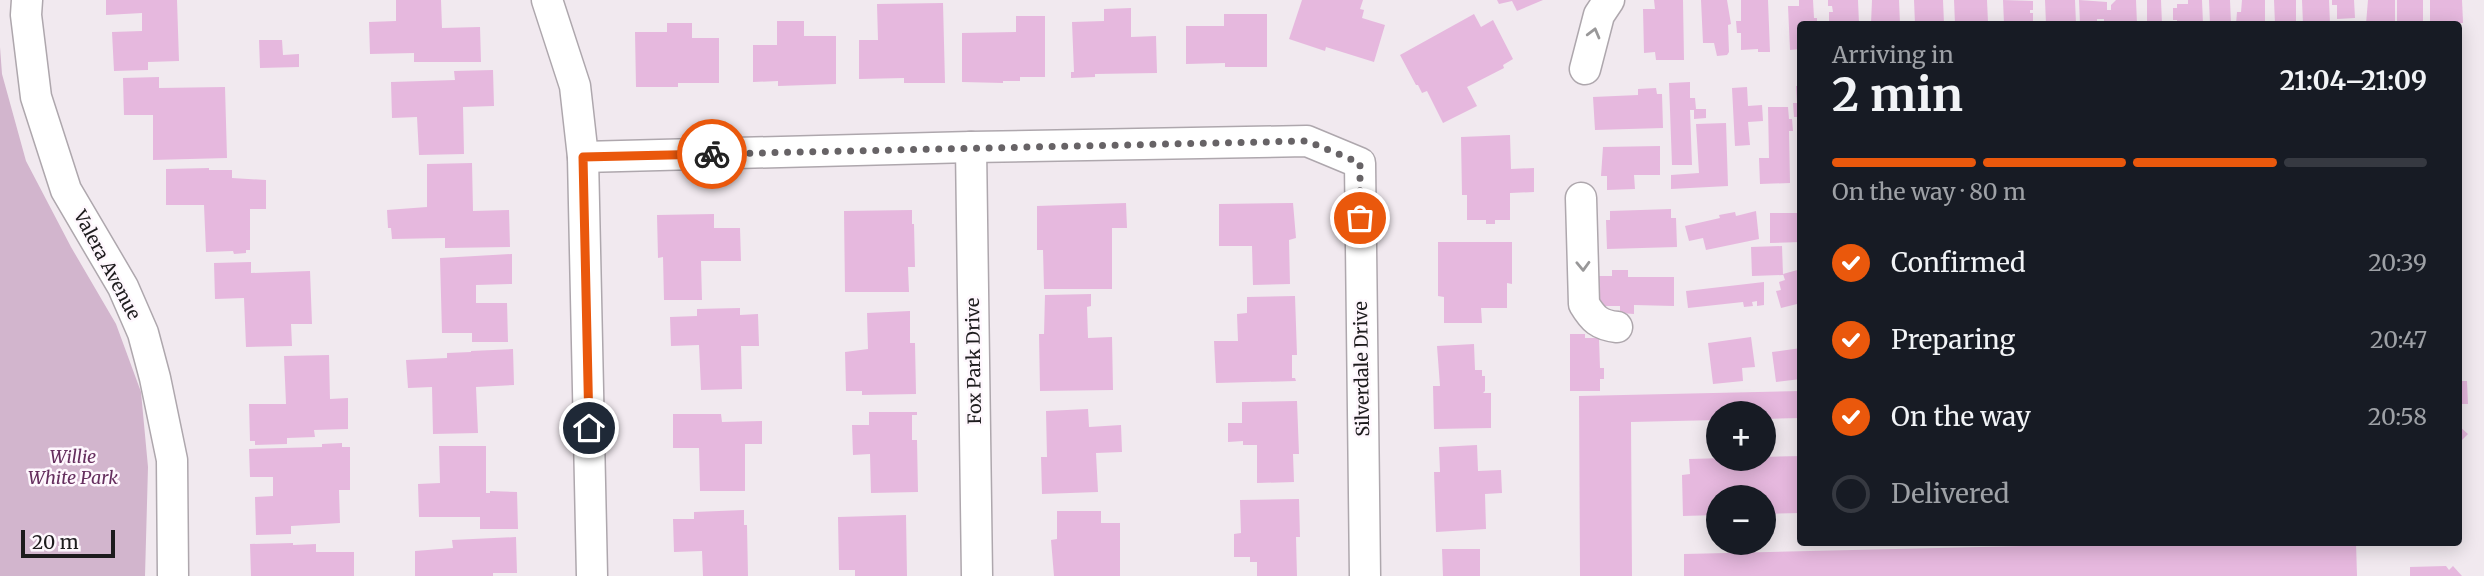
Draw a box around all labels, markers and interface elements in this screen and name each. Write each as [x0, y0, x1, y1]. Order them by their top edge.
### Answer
one-way arrow [1586, 28, 1600, 40]
text: Arriving in [1832, 40, 1954, 69]
text: 21:04–21:09 [2280, 64, 2427, 97]
text: 2 min [1832, 66, 1963, 124]
courier [677, 119, 747, 189]
icon: bike [693, 135, 731, 173]
text: On the way · 80 m [1832, 177, 2026, 206]
pin [1330, 188, 1390, 248]
icon: bag [1341, 199, 1379, 237]
street label: Valera Avenue [68, 205, 146, 323]
icon: check [1832, 244, 1870, 282]
text: Confirmed [1891, 246, 2026, 279]
text: 20:39 [2368, 248, 2427, 277]
one-way arrow [1575, 262, 1591, 272]
street label: Fox Park Drive [961, 298, 986, 424]
street label: Silverdale Drive [1349, 301, 1374, 437]
icon: check [1832, 321, 1870, 359]
text: Preparing [1891, 323, 2015, 356]
text: 20:47 [2370, 325, 2427, 354]
pin [559, 398, 619, 458]
icon: check [1832, 398, 1870, 436]
text: On the way [1891, 400, 2031, 433]
map controls [1706, 401, 1776, 555]
button: + [1706, 401, 1776, 471]
text: 20:58 [2368, 402, 2427, 431]
icon: home [570, 409, 608, 447]
park label: Willie White Park [28, 445, 118, 489]
text: Delivered [1891, 477, 2010, 510]
button: − [1706, 485, 1776, 555]
scale bar [21, 527, 116, 559]
text: 20 m [32, 530, 79, 554]

